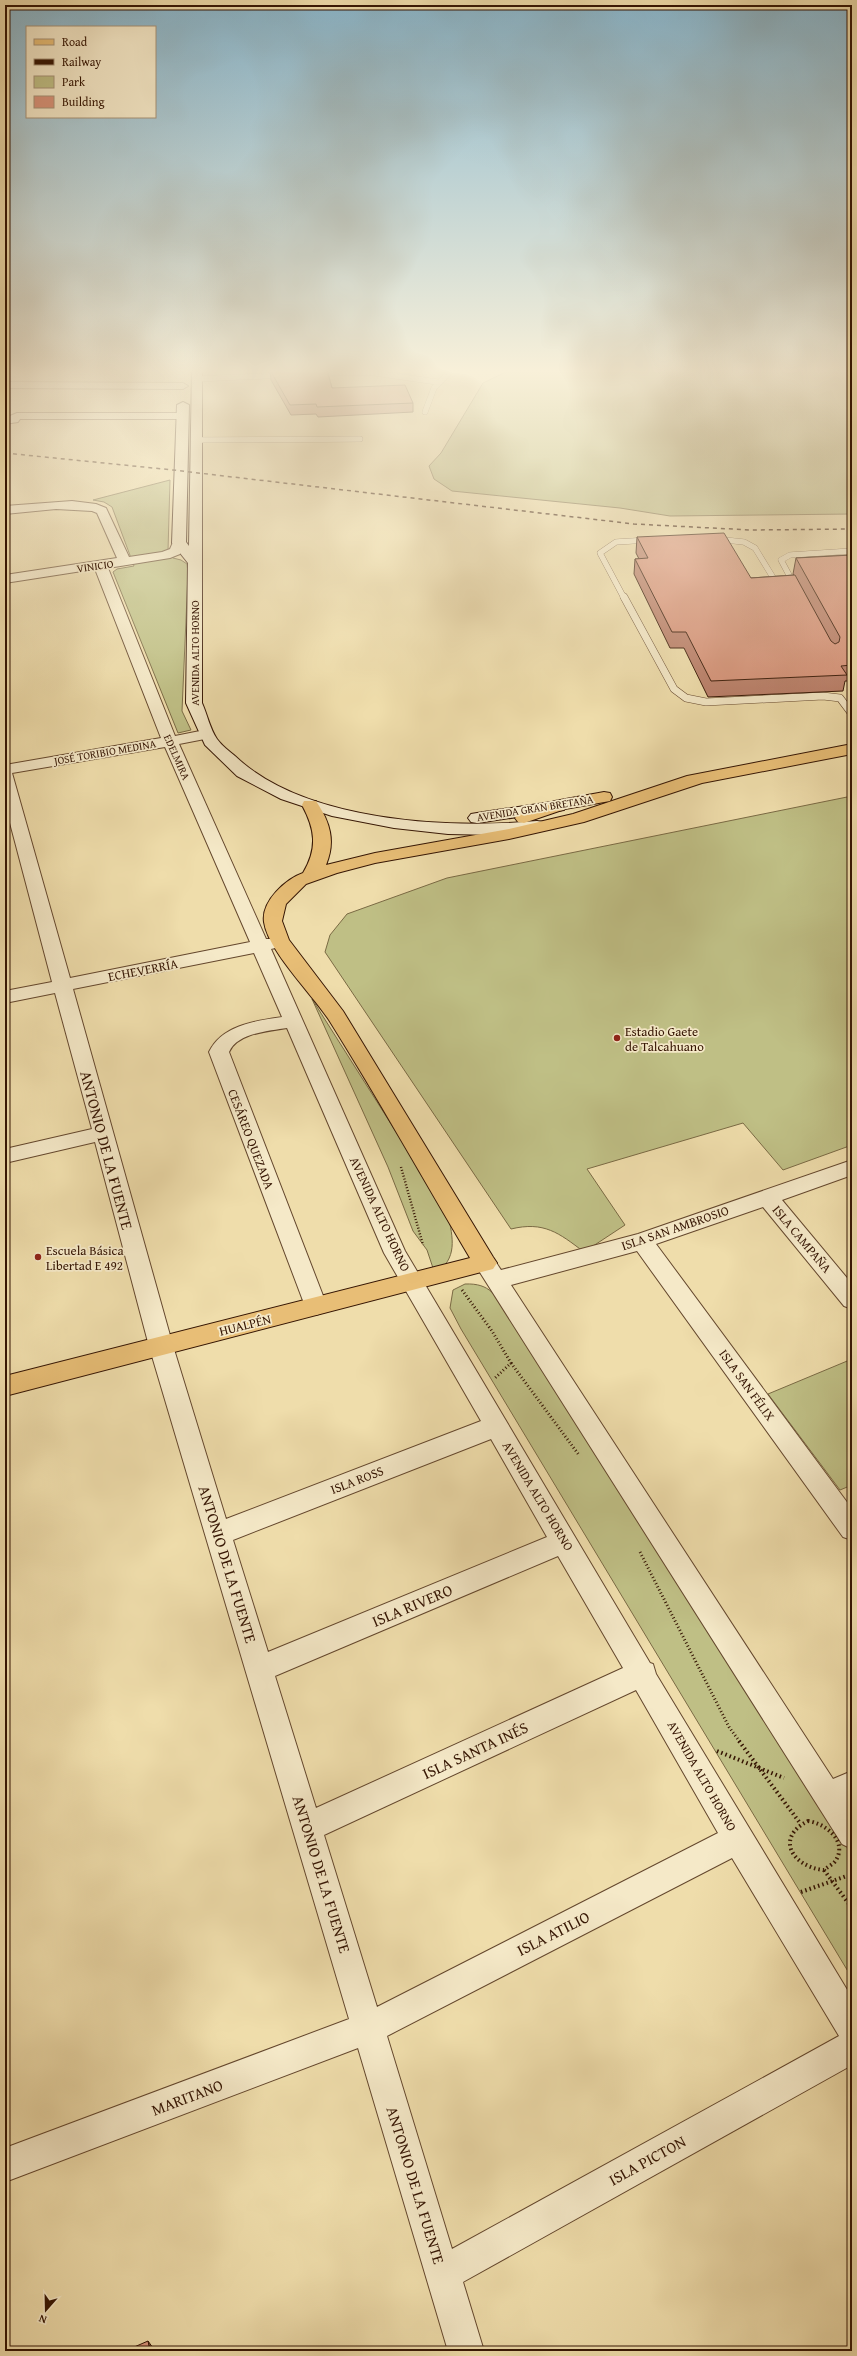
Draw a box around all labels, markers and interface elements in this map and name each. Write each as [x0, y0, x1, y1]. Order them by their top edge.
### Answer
legend [26, 26, 156, 118]
text: Road [62, 33, 88, 50]
text: Railway [62, 53, 101, 70]
text: Park [62, 73, 86, 90]
text: Building [62, 93, 105, 110]
street label: VINICIO [75, 555, 115, 577]
street label: AVENIDA ALTO HORNO [187, 600, 203, 706]
street label: EDELMIRA [160, 732, 194, 783]
street label: JOSÉ TORIBIO MEDINA [51, 735, 158, 769]
street label: AVENIDA GRAN BRETAÑA [476, 791, 595, 825]
street label: ECHEVERRÍA [106, 954, 180, 986]
place label: Estadio Gaete de Talcahuano [625, 1022, 704, 1056]
marker: Estadio Gaete de Talcahuano [612, 1033, 622, 1043]
street label: ANTONIO DE LA FUENTE [74, 1068, 140, 1232]
street label: CESÁREO QUEZADA [223, 1086, 279, 1192]
street label: AVENIDA ALTO HORNO [345, 1154, 415, 1275]
street label: ISLA SAN AMBROSIO [619, 1201, 731, 1255]
street label: ISLA CAMPAÑA [768, 1201, 836, 1277]
place label: Escuela Básica Libertad E 492 [46, 1241, 124, 1275]
marker: Escuela Básica Libertad E 492 [33, 1252, 43, 1262]
street label: HUALPÉN [217, 1309, 273, 1341]
street label: ISLA SAN FÉLIX [715, 1345, 779, 1425]
street label: AVENIDA ALTO HORNO [498, 1438, 578, 1554]
street label: ISLA ROSS [328, 1461, 386, 1499]
street label: ANTONIO DE LA FUENTE [193, 1482, 263, 1646]
street label: ISLA RIVERO [368, 1577, 456, 1633]
street label: ISLA SANTA INÉS [418, 1715, 532, 1785]
street label: AVENIDA ALTO HORNO [663, 1717, 741, 1835]
street label: ANTONIO DE LA FUENTE [287, 1792, 357, 1956]
street label: ISLA ATILIO [512, 1904, 594, 1962]
street label: MARITANO [148, 2072, 227, 2122]
street label: ANTONIO DE LA FUENTE [381, 2103, 451, 2267]
street label: ISLA PICTON [604, 2129, 691, 2191]
north arrow [26, 2290, 66, 2330]
text: N [36, 2310, 49, 2328]

